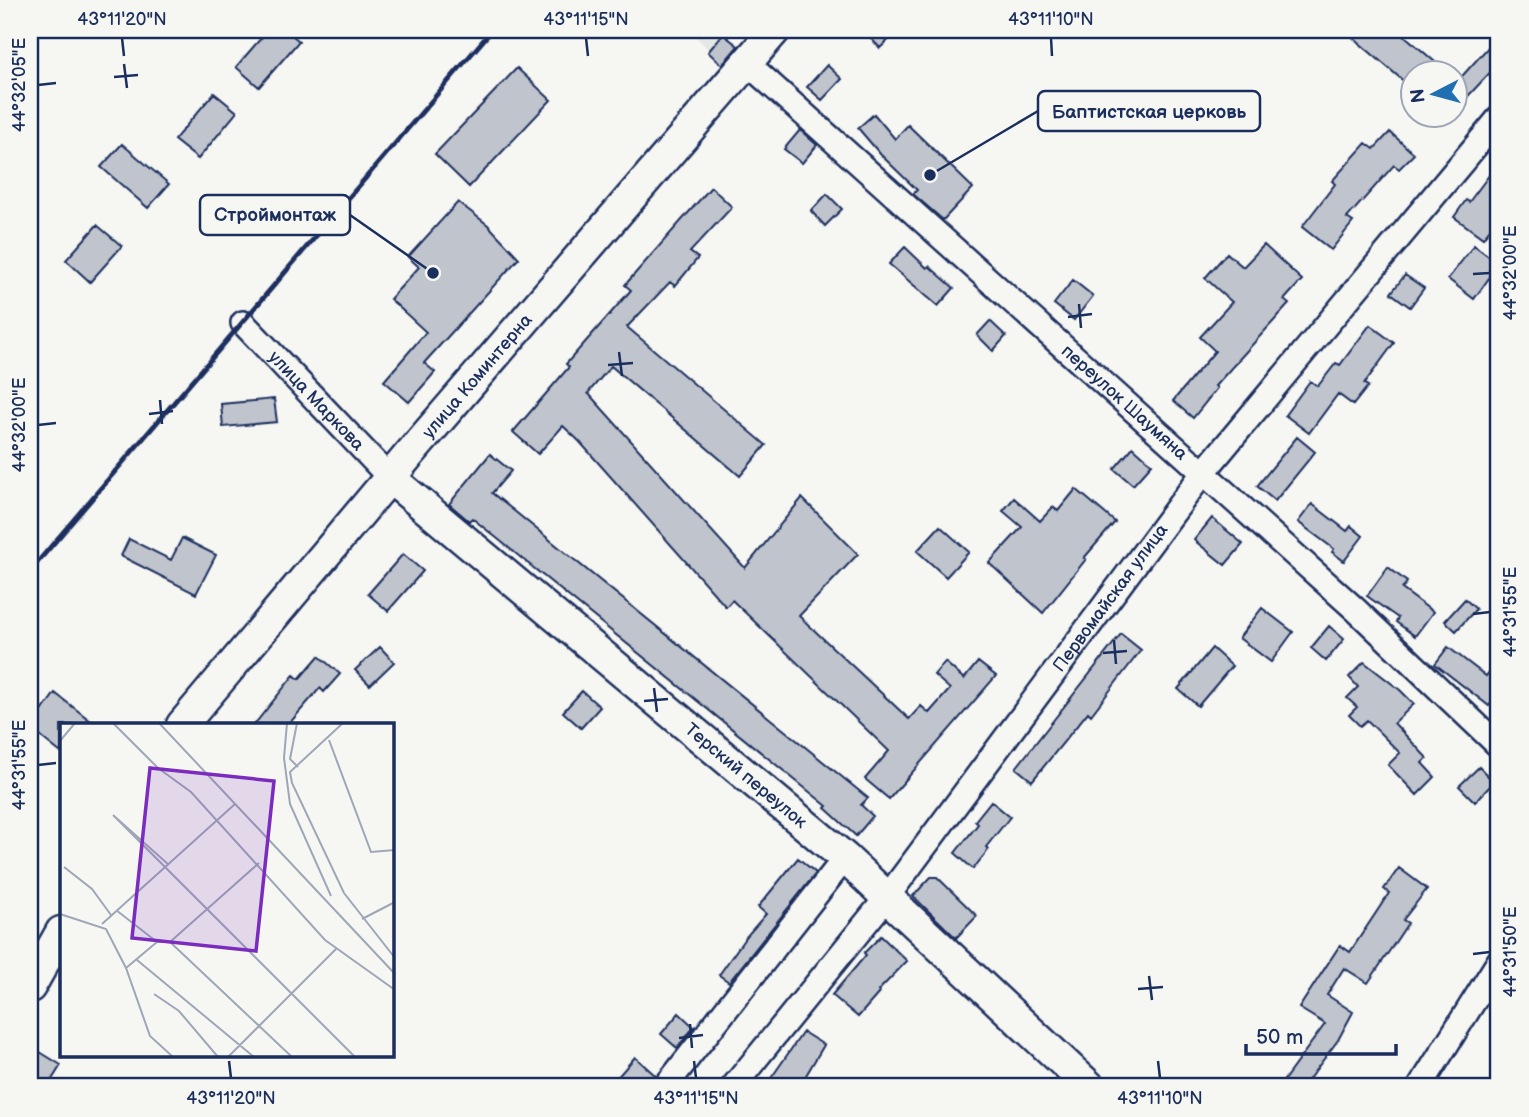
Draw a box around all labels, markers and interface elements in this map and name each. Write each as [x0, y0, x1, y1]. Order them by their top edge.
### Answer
text: 43°11'20"N [77, 9, 167, 30]
text: 43°11'15"N [543, 9, 629, 30]
text: 43°11'10"N [1008, 9, 1094, 30]
text: 44°32'05"E [9, 37, 30, 132]
north arrow [1400, 60, 1470, 130]
text: N [1406, 87, 1431, 104]
callout: Баптистская церковь [1038, 91, 1260, 131]
text: Баптистская церковь [1052, 101, 1247, 124]
callout: Строймонтаж [200, 195, 350, 235]
text: Строймонтаж [214, 204, 337, 227]
text: 44°32'00"E [1500, 225, 1521, 321]
street label: улица Коминтерна [418, 309, 536, 442]
street label: переулок Шаумяна [1057, 340, 1192, 464]
street label: улица Маркова [265, 346, 369, 455]
text: 44°32'00"E [9, 377, 30, 473]
street label: Первомайская улица [1048, 519, 1172, 676]
text: 44°31'55"E [1500, 566, 1521, 657]
text: 44°31'55"E [9, 719, 30, 810]
street label: Терский переулок [681, 719, 812, 833]
inset map [60, 723, 394, 1058]
text: 44°31'50"E [1500, 906, 1521, 998]
scale bar [1246, 1012, 1396, 1056]
text: 50 m [1256, 1025, 1303, 1050]
text: 43°11'20"N [186, 1088, 276, 1109]
text: 43°11'15"N [653, 1088, 739, 1109]
text: 43°11'10"N [1117, 1088, 1203, 1109]

